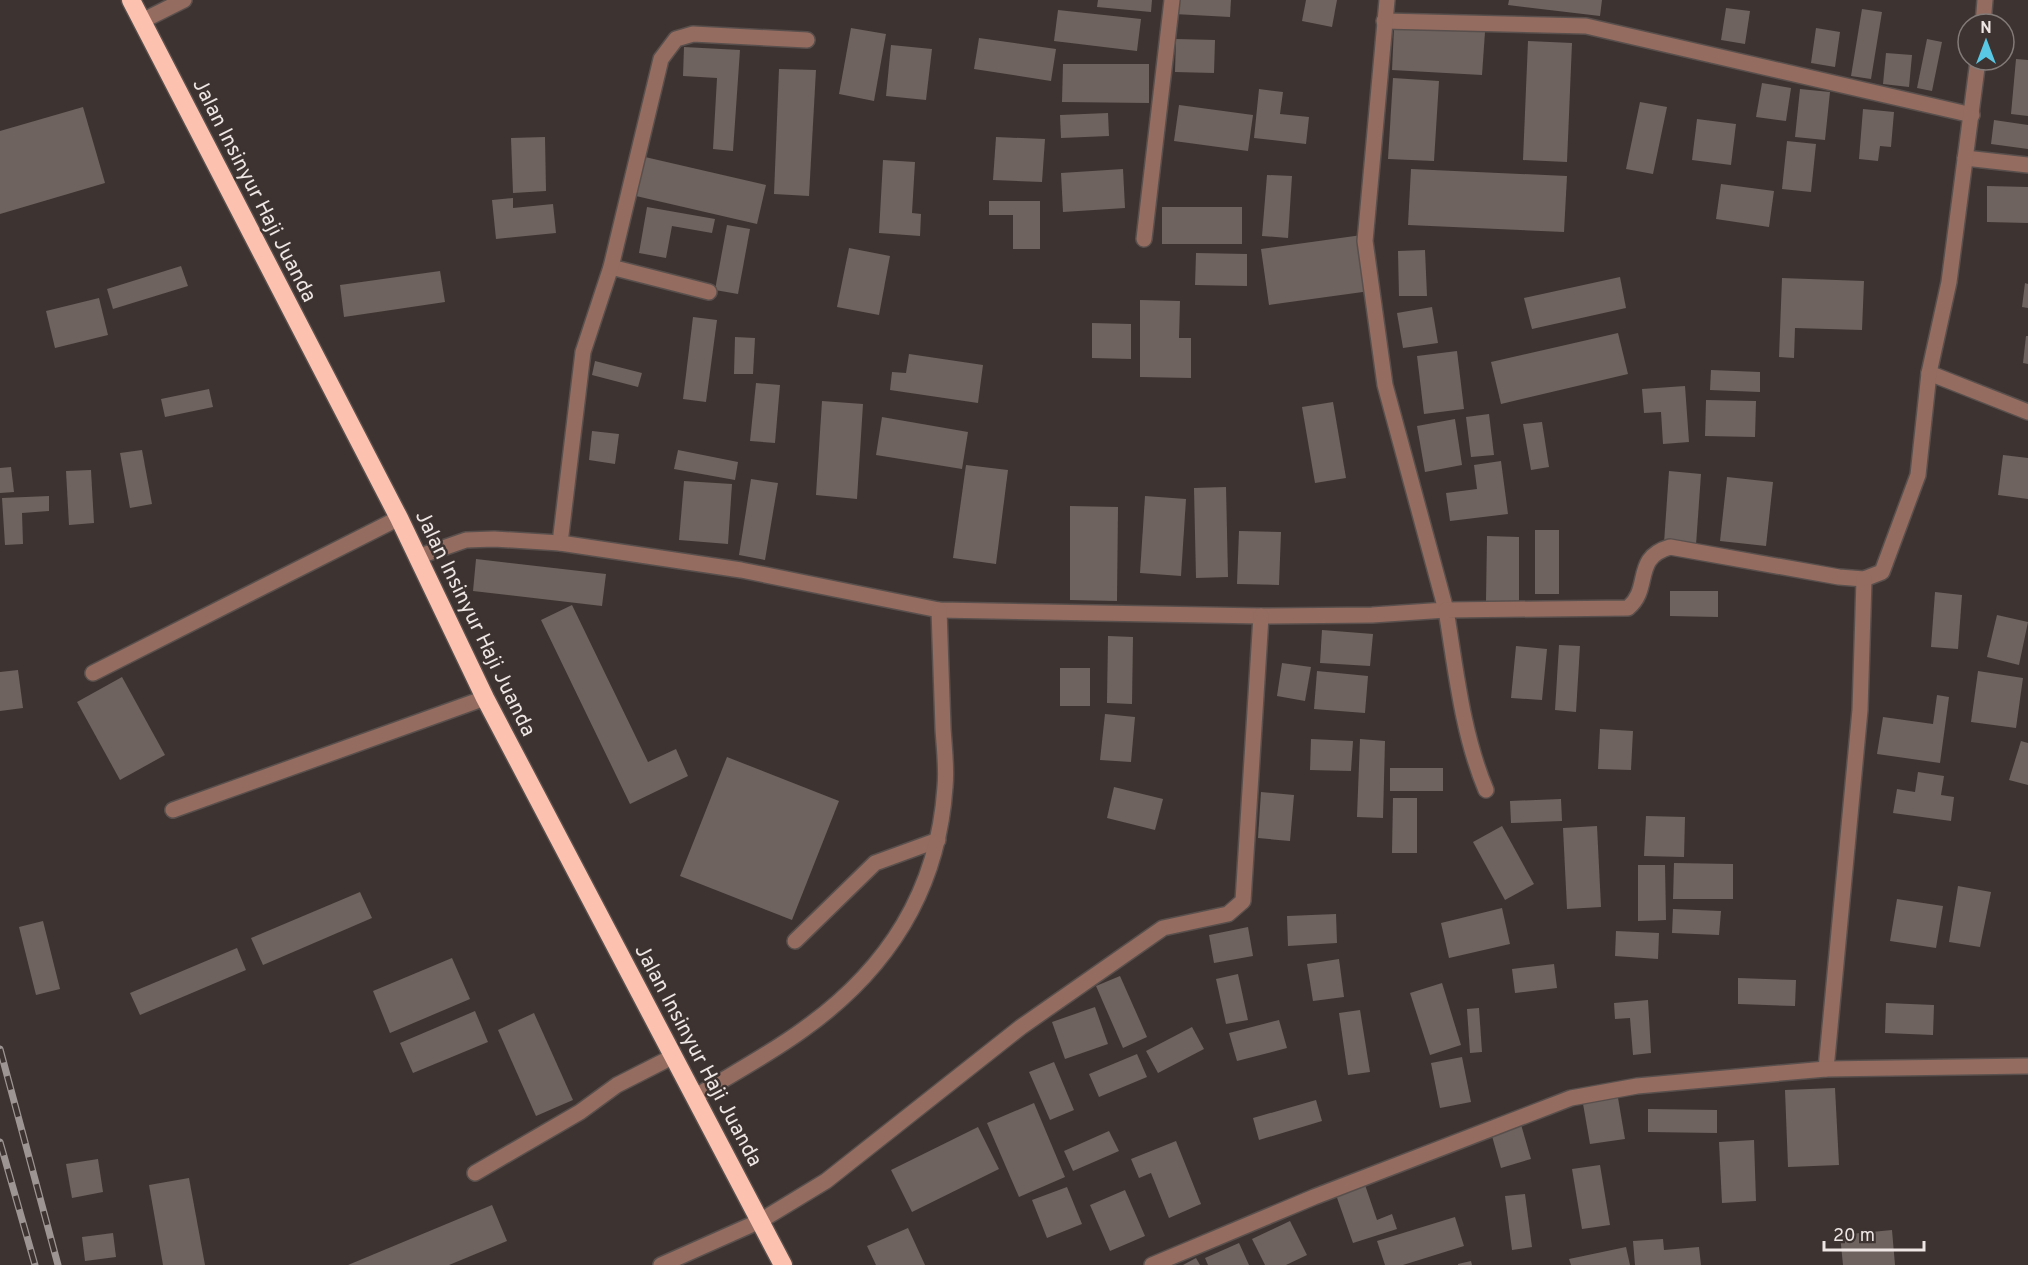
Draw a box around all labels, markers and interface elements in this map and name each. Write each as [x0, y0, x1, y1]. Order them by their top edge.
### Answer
north arrow [1956, 12, 2016, 72]
text: N [1980, 19, 1992, 39]
street label: Jalan Insinyur Haji Juanda [185, 74, 322, 307]
street label: Jalan Insinyur Haji Juanda [408, 506, 541, 741]
street label: Jalan Insinyur Haji Juanda [628, 940, 768, 1172]
scale bar [1824, 1214, 1924, 1252]
text: 20 m [1833, 1225, 1875, 1248]

